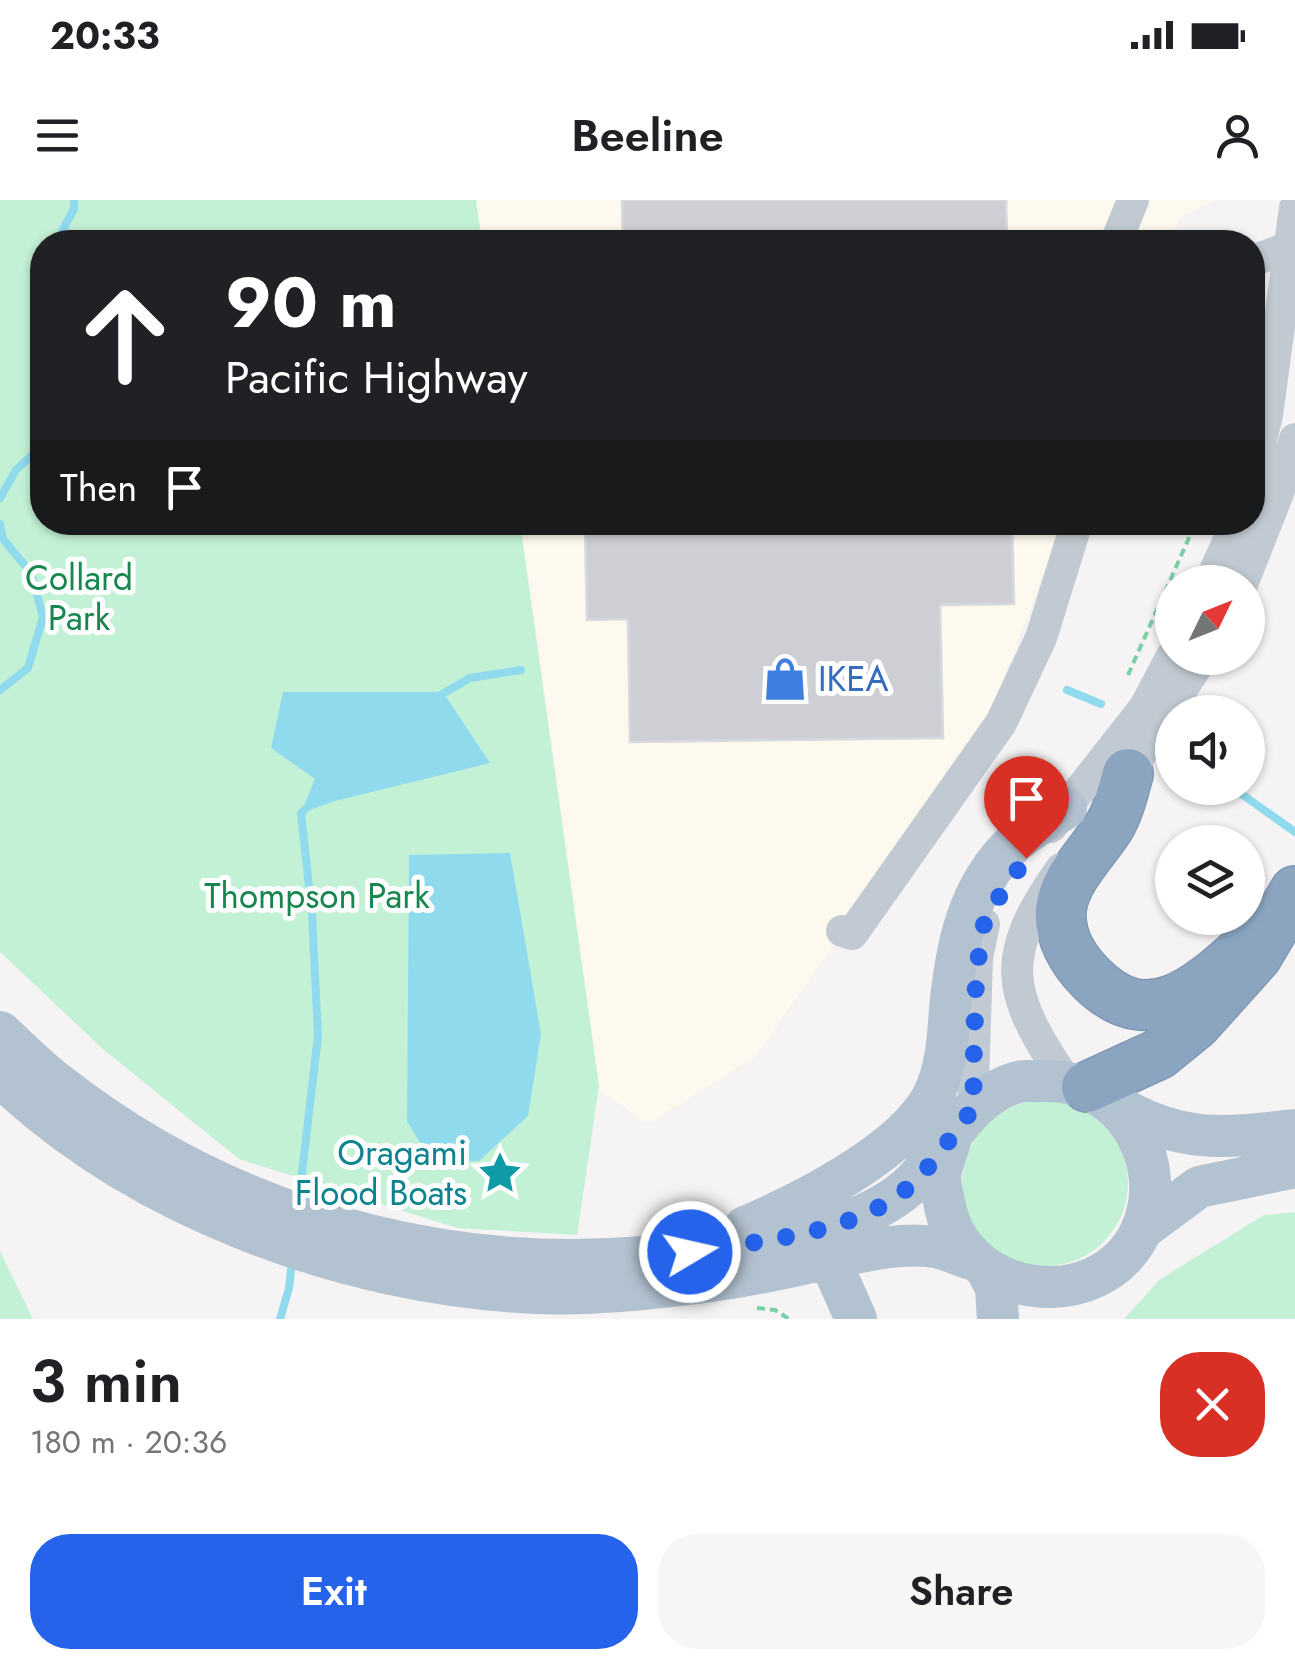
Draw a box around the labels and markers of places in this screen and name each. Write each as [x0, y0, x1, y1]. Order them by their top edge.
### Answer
place label: IKEA [818, 654, 889, 704]
shop icon: IKEA [761, 655, 809, 703]
pin [984, 756, 1069, 859]
place label: Oragami Flood Boats [295, 1128, 467, 1218]
place icon: Oragami Flood Boats [476, 1149, 524, 1197]

